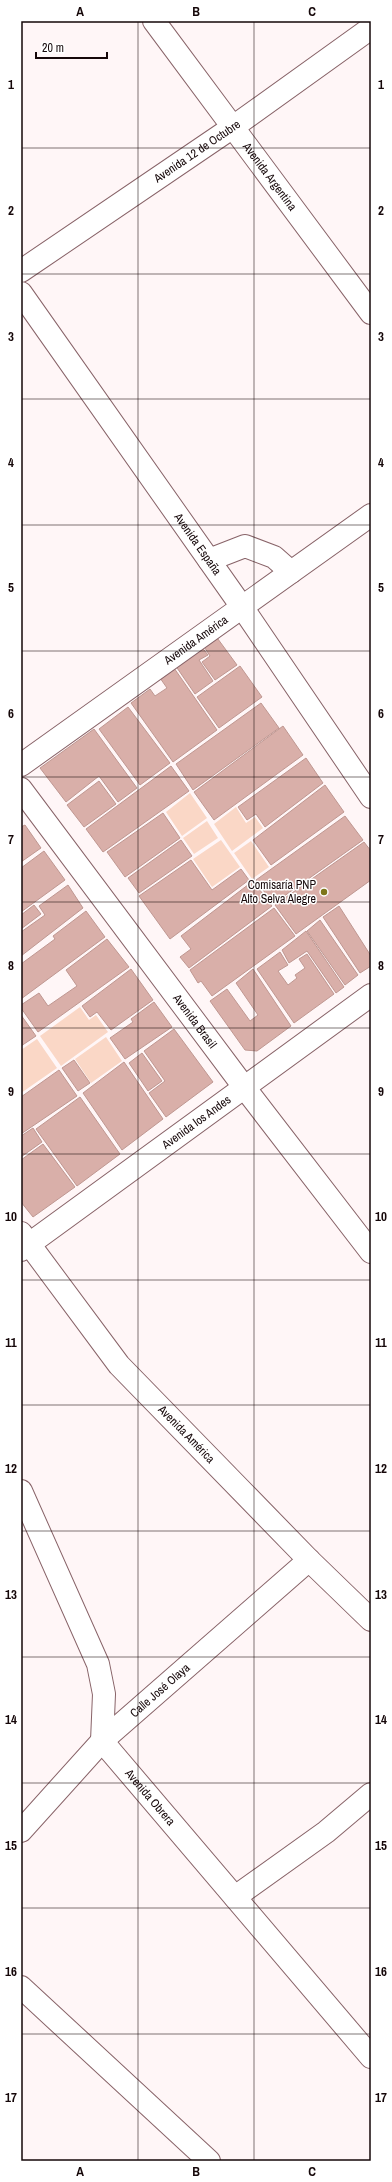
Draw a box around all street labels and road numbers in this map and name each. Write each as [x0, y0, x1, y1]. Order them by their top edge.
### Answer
street label: Avenida 12 de Octubre [150, 116, 244, 187]
street label: Avenida Argentina [239, 139, 301, 214]
street label: Avenida España [170, 509, 225, 579]
street label: Avenida América [160, 611, 232, 669]
street label: Avenida Brasil [169, 990, 220, 1052]
street label: Avenida los Andes [158, 1092, 234, 1153]
street label: Avenida América [154, 1401, 219, 1467]
street label: Calle José Olaya [127, 1659, 194, 1721]
street label: Avenida Obrera [121, 1765, 179, 1829]

